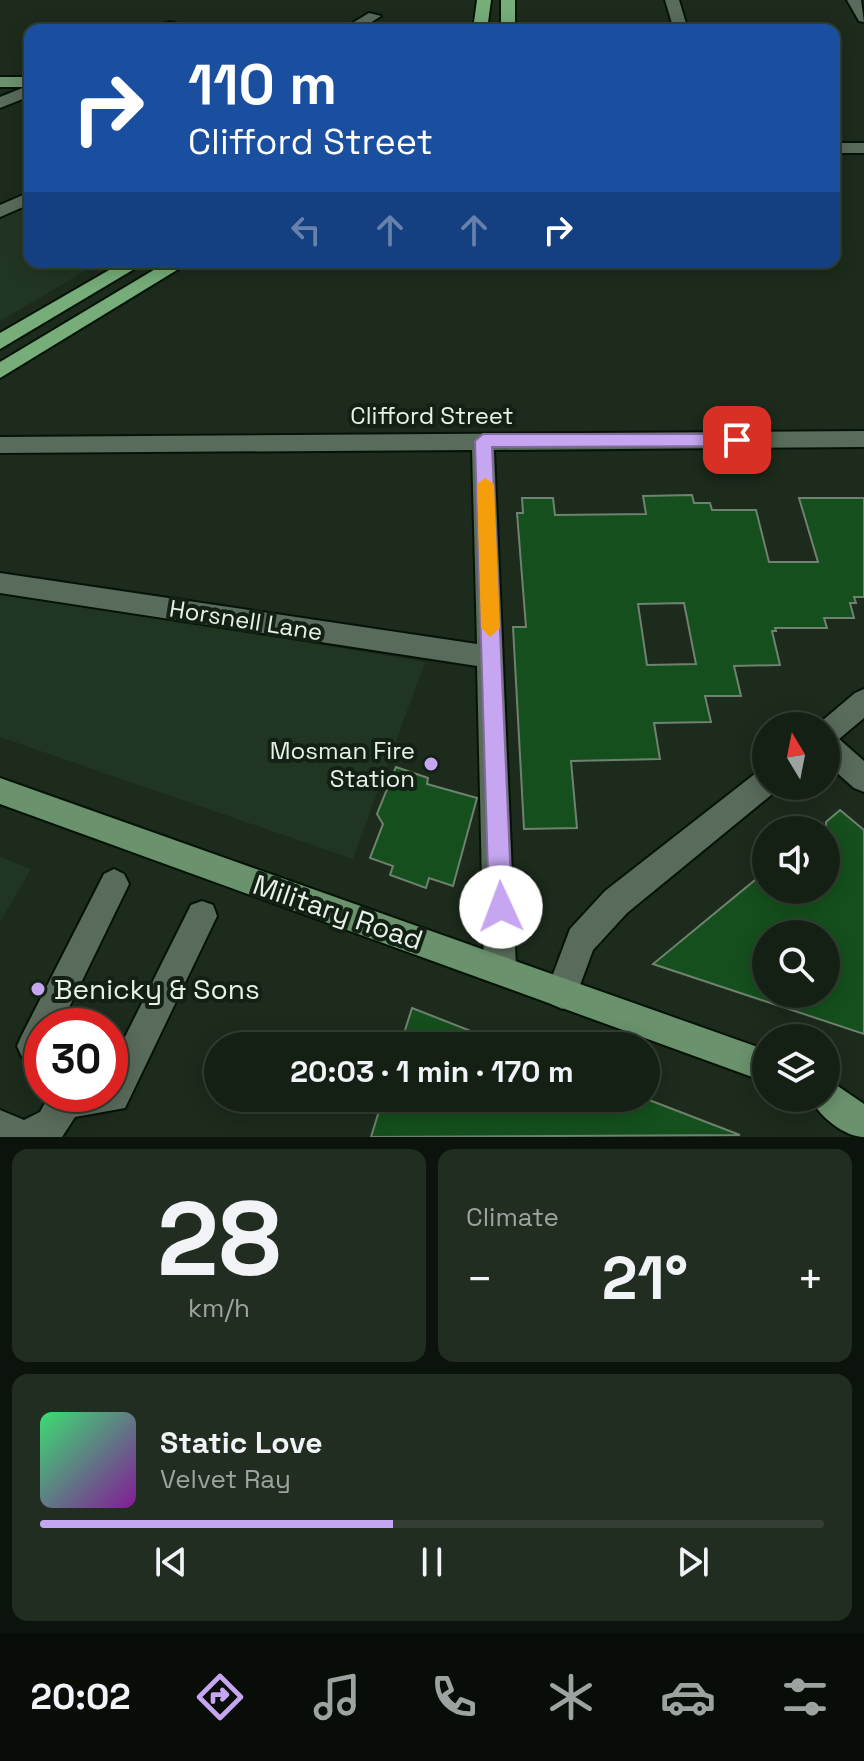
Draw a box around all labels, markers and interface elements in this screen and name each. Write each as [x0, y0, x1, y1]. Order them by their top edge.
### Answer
text: 110 m [188, 49, 337, 120]
icon: right [56, 56, 160, 160]
text: Clifford Street [188, 119, 433, 165]
icon: left [284, 208, 328, 252]
icon: ahead [368, 208, 412, 252]
icon: ahead [452, 208, 496, 252]
icon: right [536, 208, 580, 252]
street label: Clifford Street [350, 400, 514, 431]
pin [703, 406, 771, 474]
icon: arrive [715, 418, 759, 462]
street label: Horsnell Lane [167, 593, 325, 647]
north arrow [752, 712, 840, 800]
map controls [752, 712, 840, 1112]
place label: Mosman Fire Station [270, 735, 415, 794]
marker: Mosman Fire Station [422, 755, 440, 773]
button: sound [752, 816, 840, 904]
position arrow [459, 865, 543, 949]
street label: Military Road [248, 866, 428, 958]
button: search [752, 920, 840, 1008]
place label: Benicky & Sons [54, 971, 260, 1007]
marker: Benicky & Sons [29, 980, 47, 998]
speed limit sign: 30 [24, 1008, 128, 1112]
button: layers [752, 1024, 840, 1112]
text: 20:03 · 1 min · 170 m [290, 1052, 574, 1091]
text: 28 [157, 1173, 281, 1305]
text: Climate [466, 1200, 559, 1234]
text: 21° [602, 1240, 688, 1317]
text: − [466, 1251, 493, 1307]
text: + [797, 1251, 824, 1307]
text: km/h [188, 1291, 250, 1325]
text: Static Love [160, 1423, 323, 1462]
text: Velvet Ray [160, 1462, 291, 1496]
icon: previous [149, 1540, 193, 1584]
icon: pause [410, 1540, 454, 1584]
icon: next [671, 1540, 715, 1584]
icon: directions [192, 1669, 248, 1725]
icon: music [309, 1669, 365, 1725]
icon: phone [426, 1669, 482, 1725]
icon: climate [543, 1669, 599, 1725]
icon: car [660, 1669, 716, 1725]
icon: filters [777, 1669, 833, 1725]
text: 20:02 [31, 1674, 131, 1720]

